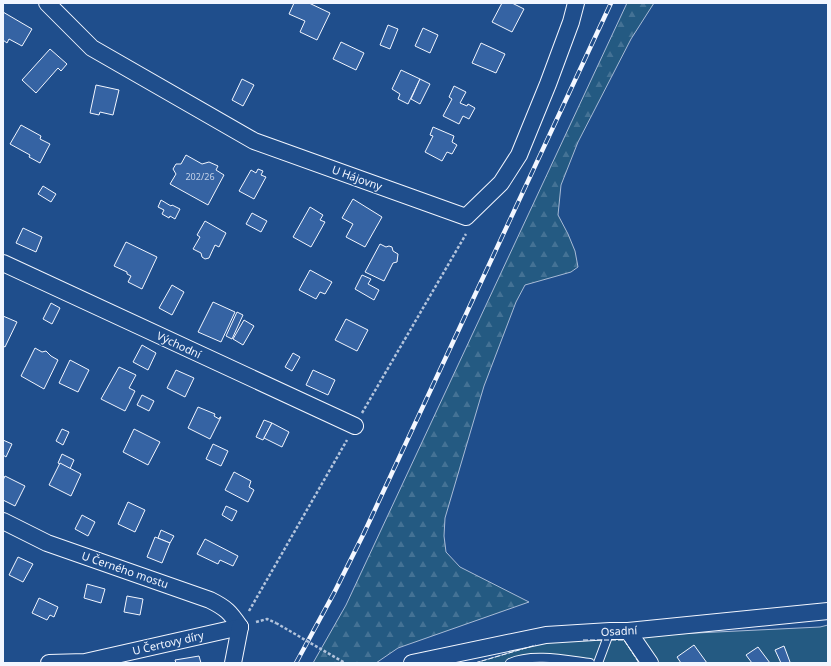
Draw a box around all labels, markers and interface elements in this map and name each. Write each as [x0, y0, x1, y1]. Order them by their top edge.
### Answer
street label: U Hájovny [330, 162, 385, 194]
house number: 202/26 [185, 170, 215, 183]
street label: Východní [155, 328, 205, 362]
street label: U Černého mostu [80, 548, 171, 591]
street label: Osadní [600, 622, 639, 639]
street label: U Čertovy díry [131, 627, 205, 658]

